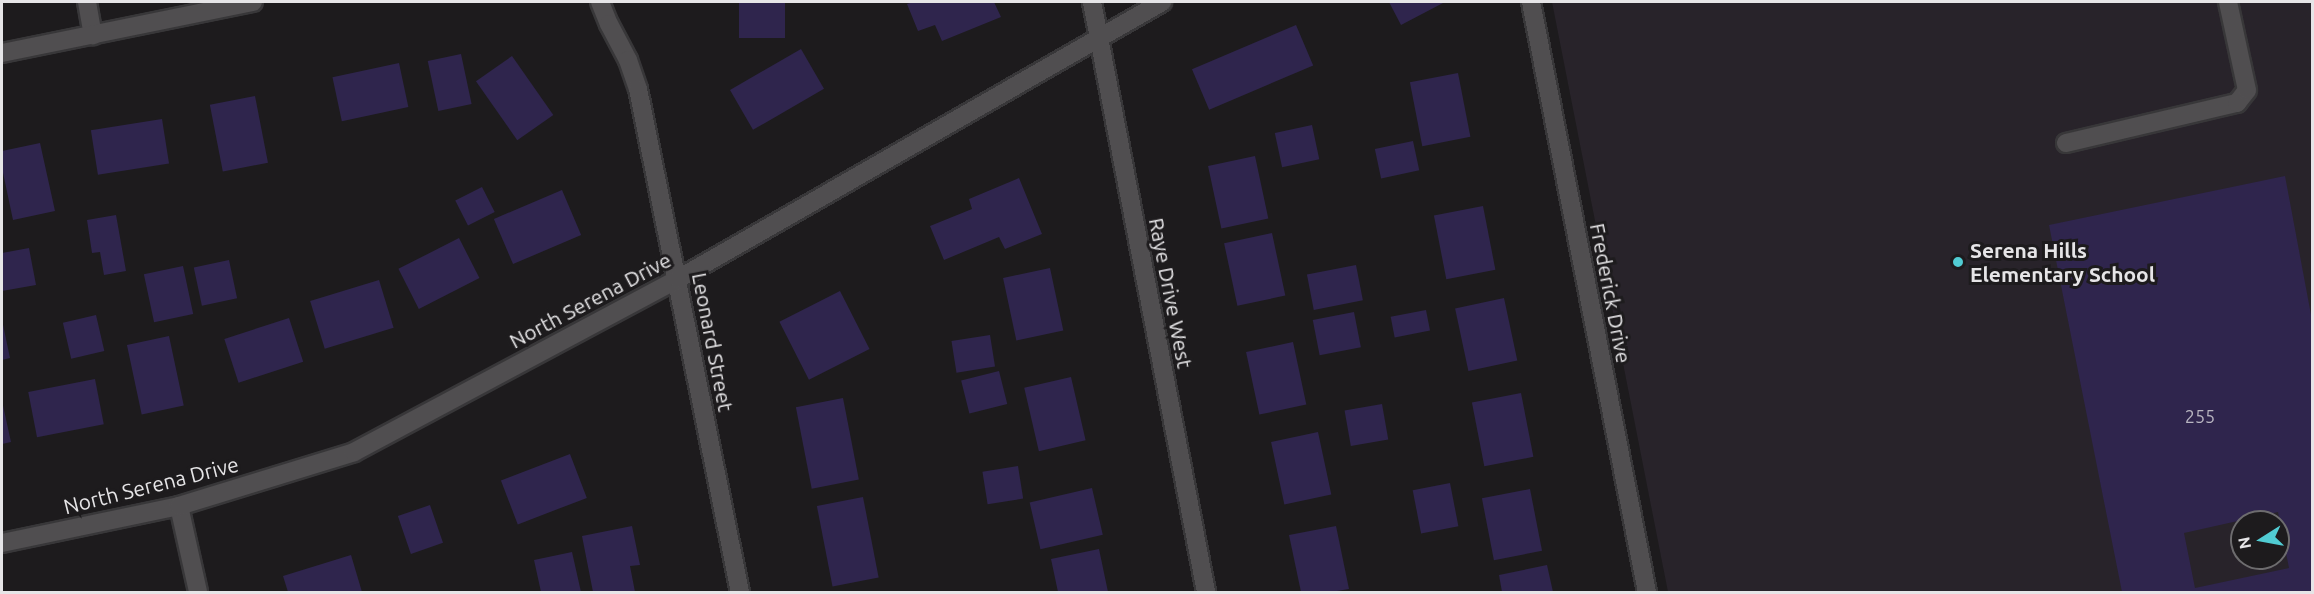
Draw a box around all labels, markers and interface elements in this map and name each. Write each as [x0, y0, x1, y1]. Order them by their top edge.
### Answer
street label: Raye Drive West [1144, 216, 1198, 370]
street label: Frederick Drive [1585, 221, 1637, 365]
place label: Serena Hills Elementary School [1970, 237, 2155, 287]
street label: North Serena Drive [505, 247, 675, 353]
marker: Serena Hills Elementary School [1951, 255, 1965, 269]
street label: Leonard Street [687, 270, 739, 414]
house number: 255 [2185, 405, 2215, 427]
street label: North Serena Drive [61, 451, 241, 519]
north arrow [2230, 510, 2290, 570]
text: N [2234, 535, 2254, 551]

